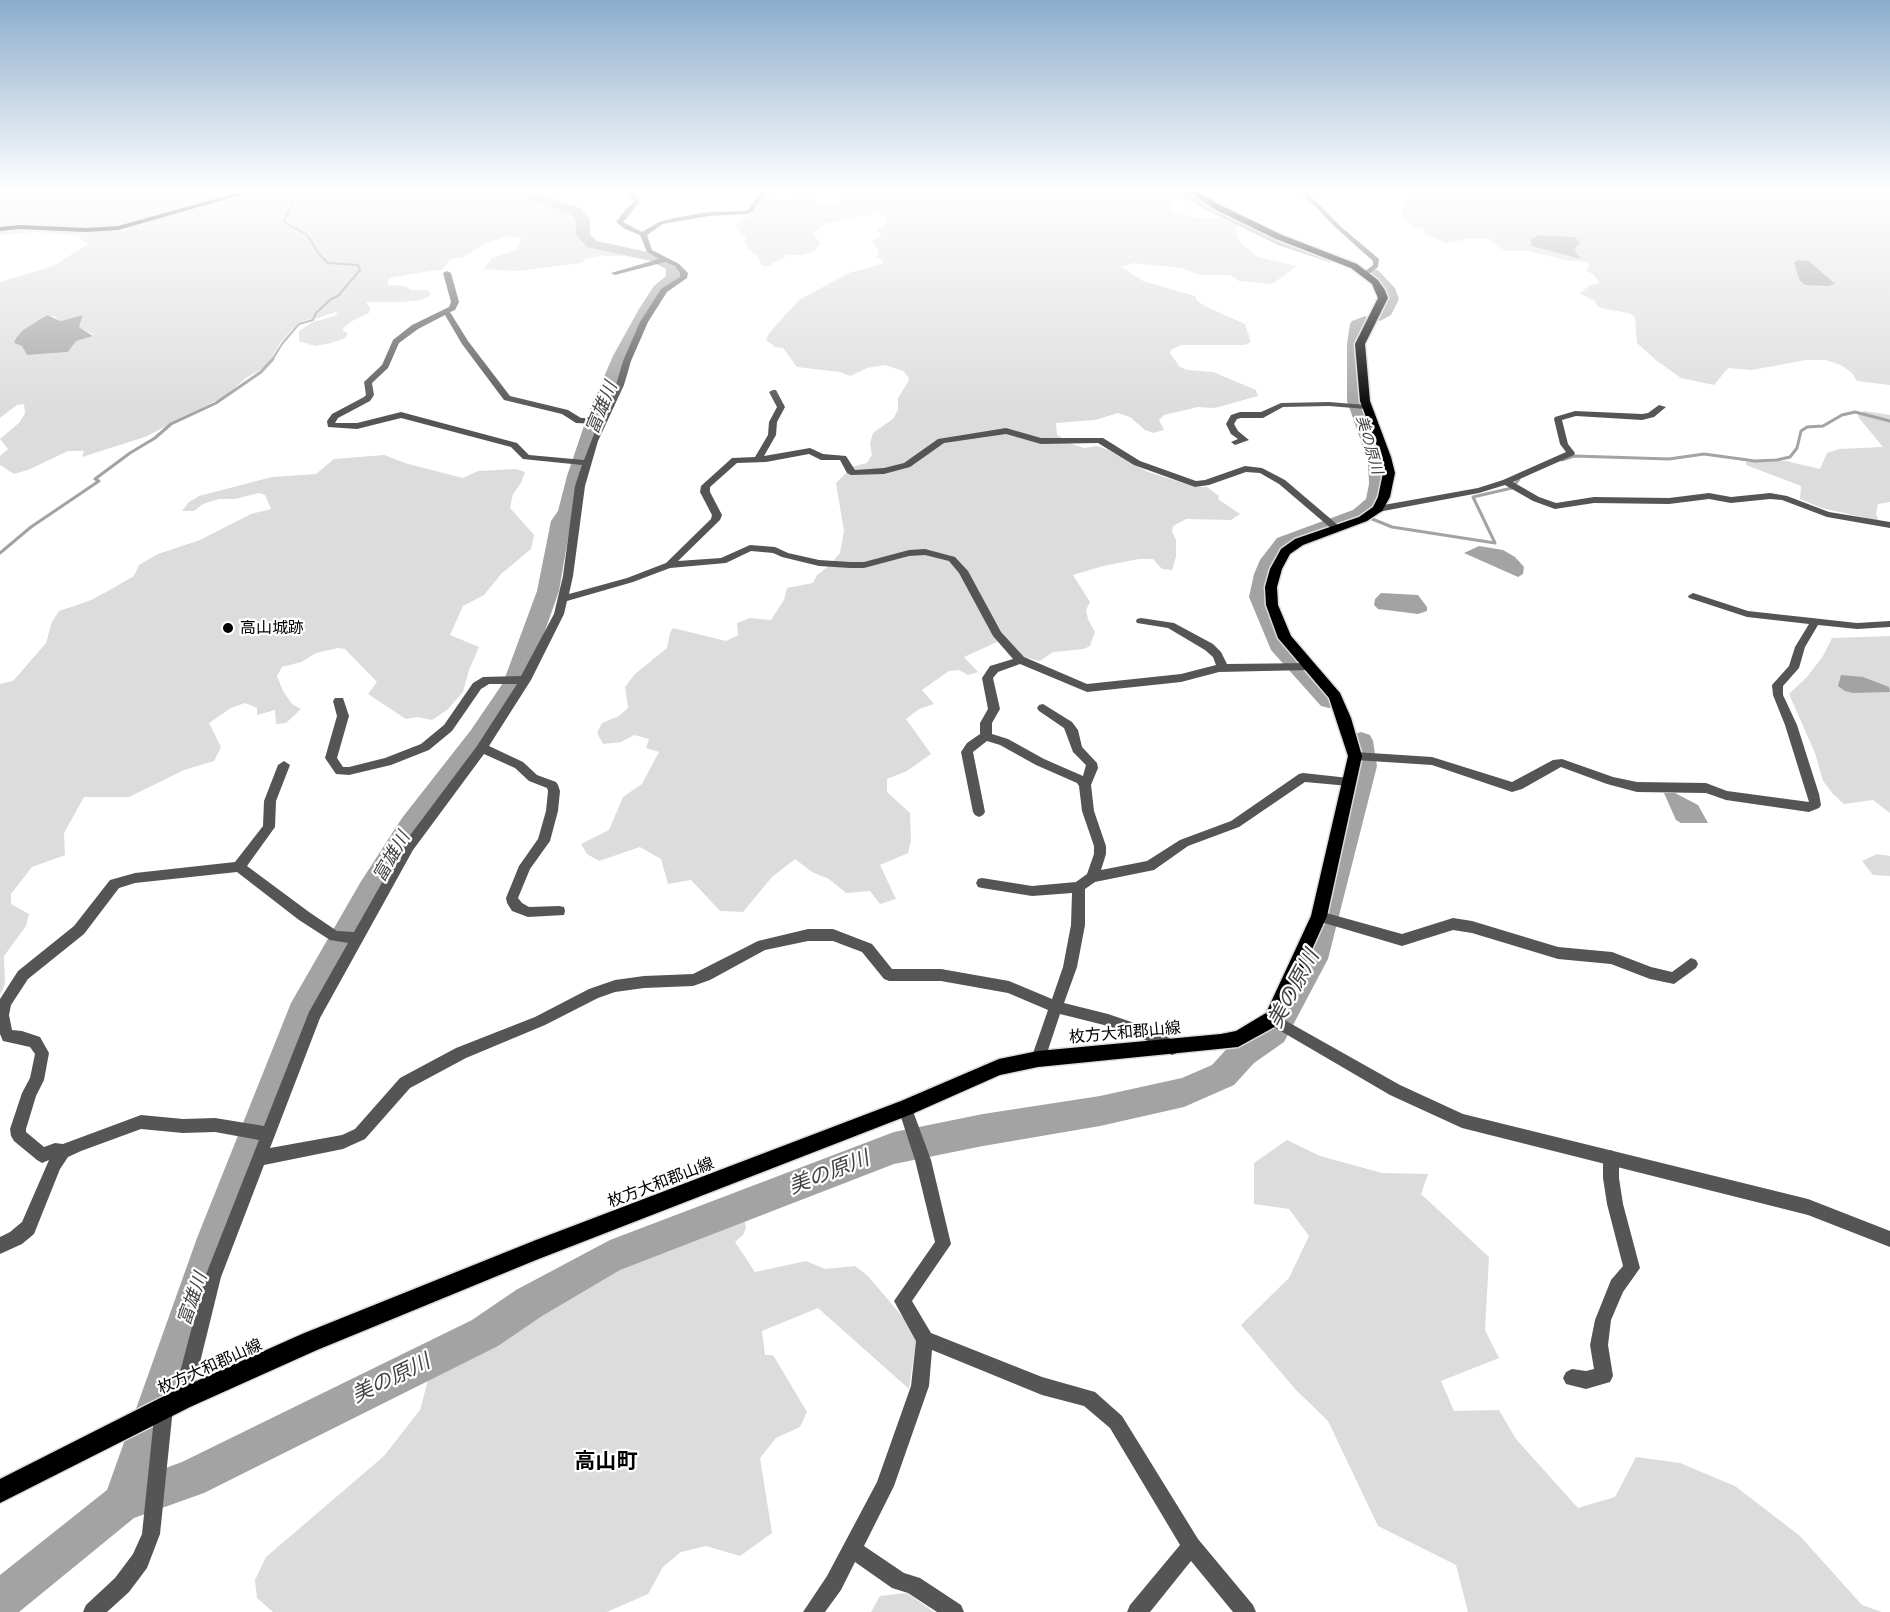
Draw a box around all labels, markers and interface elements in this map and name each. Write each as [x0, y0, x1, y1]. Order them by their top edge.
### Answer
water label: 富雄川 [582, 379, 622, 437]
water label: 美の原川 [1352, 414, 1386, 476]
place label: 高山城跡 [240, 618, 304, 638]
marker: 高山城跡 [221, 621, 235, 635]
water label: 富雄川 [369, 828, 415, 886]
water label: 美の原川 [1263, 946, 1325, 1032]
street label: 枚方大和郡山線 [1068, 1019, 1182, 1047]
water label: 美の原川 [785, 1146, 873, 1200]
street label: 枚方大和郡山線 [605, 1154, 717, 1212]
water label: 富雄川 [174, 1270, 212, 1328]
street label: 枚方大和郡山線 [155, 1335, 265, 1399]
water label: 美の原川 [348, 1349, 434, 1409]
district label: 高山町 [575, 1449, 637, 1475]

